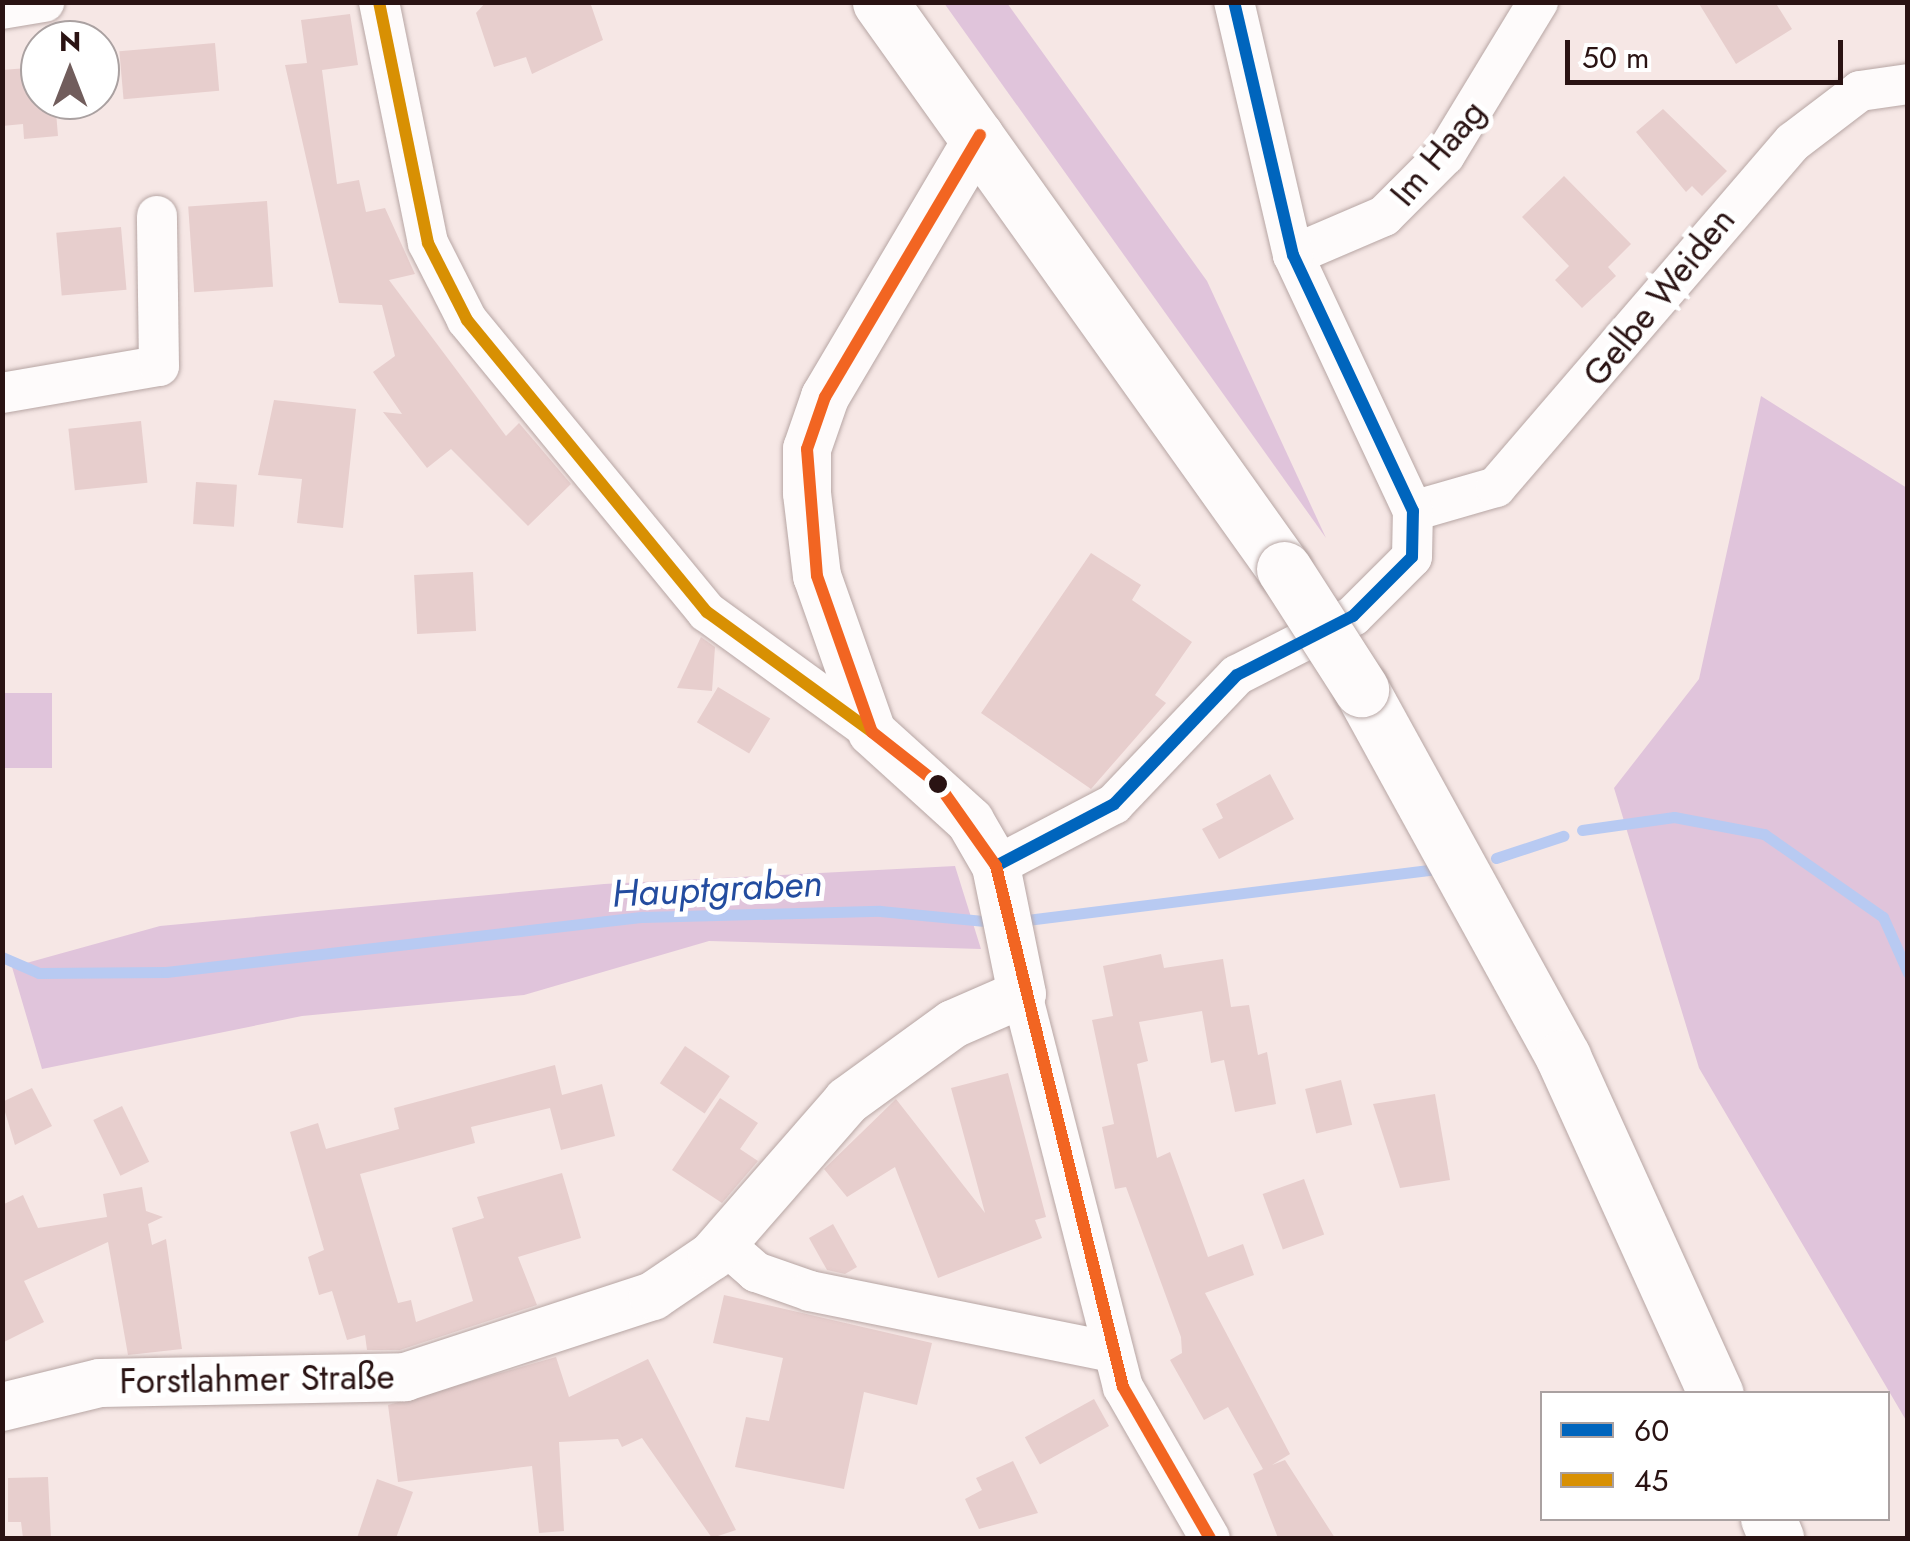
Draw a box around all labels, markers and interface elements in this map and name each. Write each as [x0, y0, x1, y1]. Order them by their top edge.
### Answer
north arrow [20, 20, 120, 120]
scale bar [1570, 20, 1848, 82]
text: N [59, 21, 81, 62]
text: 50 m [1582, 36, 1649, 79]
street label: Im Haag [1382, 92, 1494, 214]
street label: Gelbe Weiden [1574, 199, 1744, 395]
unlabelled marker [928, 774, 948, 794]
water label: Hauptgraben [611, 860, 823, 916]
street label: Forstlahmer Straße [119, 1356, 395, 1402]
legend [1540, 1391, 1890, 1521]
text: 60 [1634, 1409, 1669, 1452]
text: 45 [1634, 1459, 1668, 1502]

